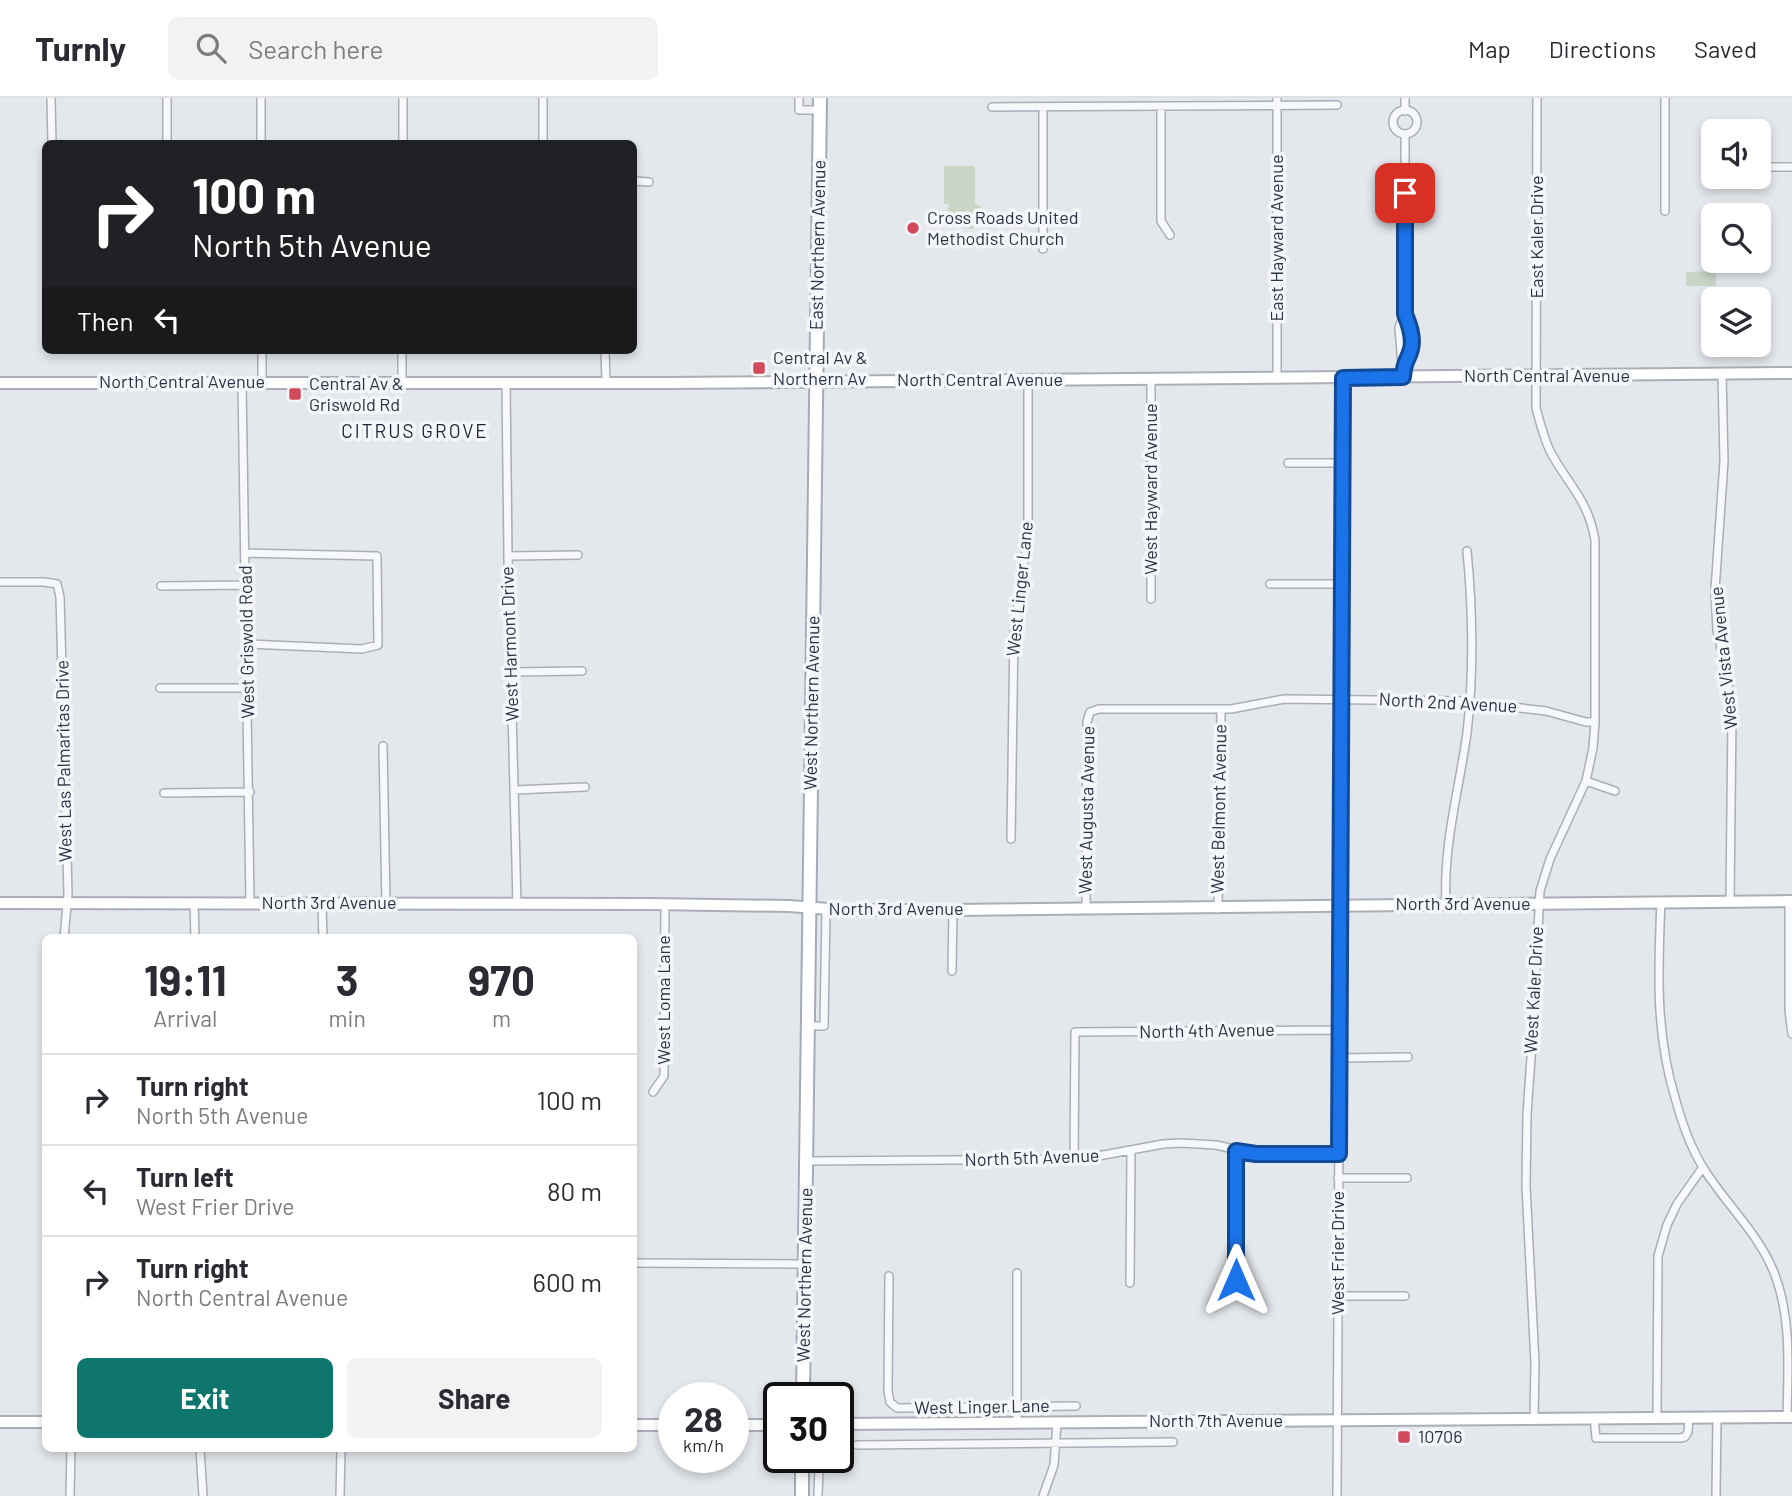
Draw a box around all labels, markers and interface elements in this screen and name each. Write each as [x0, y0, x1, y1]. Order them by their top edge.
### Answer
search box [168, 17, 658, 80]
text: Turnly [35, 28, 126, 68]
icon: search [192, 29, 230, 67]
text: Search here [248, 33, 383, 64]
text: Map [1468, 34, 1511, 63]
text: Directions [1549, 34, 1656, 63]
text: Saved [1694, 34, 1757, 63]
map controls [1701, 119, 1771, 357]
button: sound [1701, 119, 1771, 189]
street label: East Hayward Avenue [1265, 154, 1287, 322]
street label: East Northern Avenue [805, 160, 829, 330]
pin [1375, 163, 1435, 223]
text: 100 m [192, 165, 316, 224]
icon: right [77, 168, 168, 259]
icon: arrive [1386, 174, 1424, 212]
street label: East Kaler Drive [1525, 175, 1547, 299]
button: search [1701, 203, 1771, 273]
place label: Cross Roads United Methodist Church [927, 206, 1079, 249]
marker: Cross Roads United Methodist Church [905, 220, 921, 236]
text: North 5th Avenue [192, 225, 432, 263]
button: layers [1701, 287, 1771, 357]
icon: left [148, 301, 186, 339]
text: Then [77, 305, 134, 336]
place label: Central Av & Northern Av [773, 346, 868, 389]
marker: Central Av & Northern Av [751, 360, 767, 376]
street label: North Central Avenue [1464, 364, 1630, 386]
street label: North Central Avenue [897, 368, 1063, 390]
street label: North Central Avenue [99, 370, 265, 392]
place label: Central Av & Griswold Rd [309, 372, 404, 415]
marker: Central Av & Griswold Rd [287, 386, 303, 402]
street label: West Hayward Avenue [1139, 403, 1161, 575]
district label: CITRUS GROVE [341, 419, 489, 442]
street label: West Linger Lane [1001, 520, 1037, 657]
street label: West Griswold Road [234, 565, 258, 719]
street label: West Harmont Drive [495, 566, 523, 722]
street label: West Vista Avenue [1705, 586, 1741, 731]
street label: West Northern Avenue [798, 615, 824, 791]
street label: West Las Palmaritas Drive [50, 660, 76, 862]
street label: North 2nd Avenue [1378, 687, 1518, 717]
street label: West Belmont Avenue [1206, 724, 1230, 894]
street label: West Augusta Avenue [1074, 726, 1098, 894]
street label: North 3rd Avenue [262, 891, 397, 913]
street label: North 3rd Avenue [1396, 892, 1531, 914]
street label: North 3rd Avenue [829, 897, 964, 919]
street label: West Kaler Drive [1519, 926, 1547, 1054]
street label: West Loma Lane [652, 935, 674, 1065]
text: 19:11 [144, 954, 227, 1004]
text: 3 [336, 954, 359, 1004]
text: 970 [468, 954, 535, 1004]
text: Arrival [153, 1004, 217, 1032]
text: min [329, 1004, 366, 1032]
text: m [492, 1004, 511, 1032]
street label: North 4th Avenue [1139, 1018, 1275, 1042]
text: Turn right [136, 1070, 249, 1101]
icon: right [77, 1081, 115, 1119]
text: 100 m [537, 1084, 602, 1115]
text: North 5th Avenue [136, 1101, 308, 1129]
street label: North 5th Avenue [964, 1144, 1100, 1170]
text: Turn left [136, 1161, 234, 1192]
icon: left [77, 1172, 115, 1210]
text: 80 m [547, 1175, 602, 1206]
street label: West Northern Avenue [791, 1187, 817, 1363]
street label: West Frier Drive [1326, 1191, 1348, 1315]
text: West Frier Drive [136, 1192, 295, 1220]
position arrow [1199, 1243, 1273, 1317]
text: Turn right [136, 1252, 249, 1283]
icon: right [77, 1263, 115, 1301]
text: 600 m [533, 1266, 602, 1297]
text: North Central Avenue [136, 1283, 348, 1311]
button: Exit [77, 1358, 333, 1438]
button: Share [347, 1358, 602, 1438]
speed limit sign: 30 [763, 1382, 854, 1473]
street label: West Linger Lane [914, 1394, 1050, 1418]
text: 28 [684, 1397, 723, 1439]
street label: North 7th Avenue [1149, 1409, 1283, 1431]
place label: 10706 [1418, 1425, 1462, 1447]
marker: 10706 [1396, 1429, 1412, 1445]
text: km/h [683, 1434, 724, 1456]

